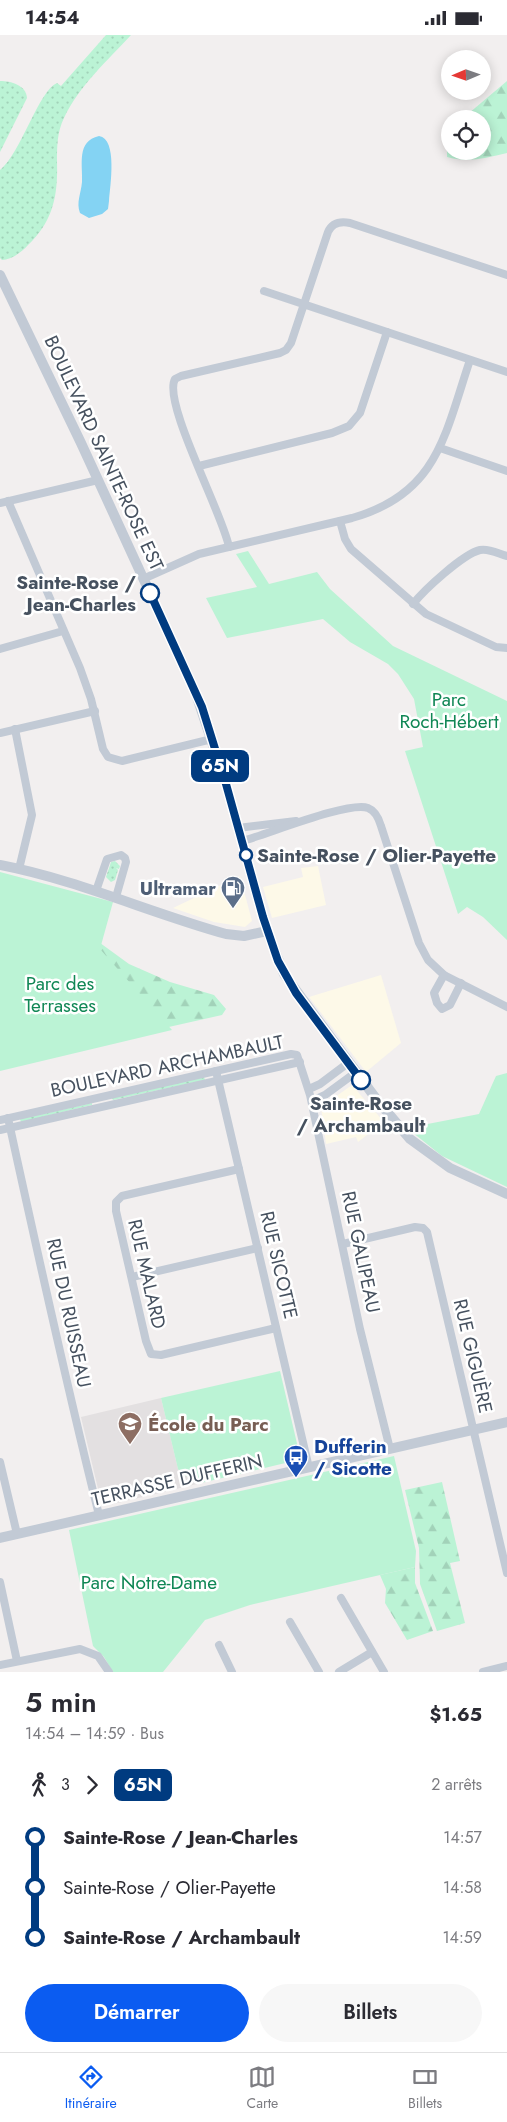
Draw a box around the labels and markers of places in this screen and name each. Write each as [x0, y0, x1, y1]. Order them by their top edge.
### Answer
place label: Sainte-Rose / Jean-Charles [16, 569, 136, 618]
marker: Sainte-Rose / Jean-Charles [140, 583, 160, 603]
place label: Sainte-Rose / Olier-Payette [257, 842, 496, 869]
marker: Sainte-Rose / Olier-Payette [239, 848, 253, 862]
place label: Ultramar [140, 875, 216, 902]
fuel station icon: Ultramar [220, 875, 246, 909]
marker: Sainte-Rose / Archambault [351, 1070, 371, 1090]
place label: Sainte-Rose / Archambault [297, 1090, 425, 1139]
school or university icon: École du Parc [117, 1411, 143, 1445]
place label: École du Parc [148, 1411, 269, 1438]
place label: Dufferin / Sicotte [314, 1433, 392, 1482]
bus stop icon: Dufferin / Sicotte [283, 1444, 309, 1478]

